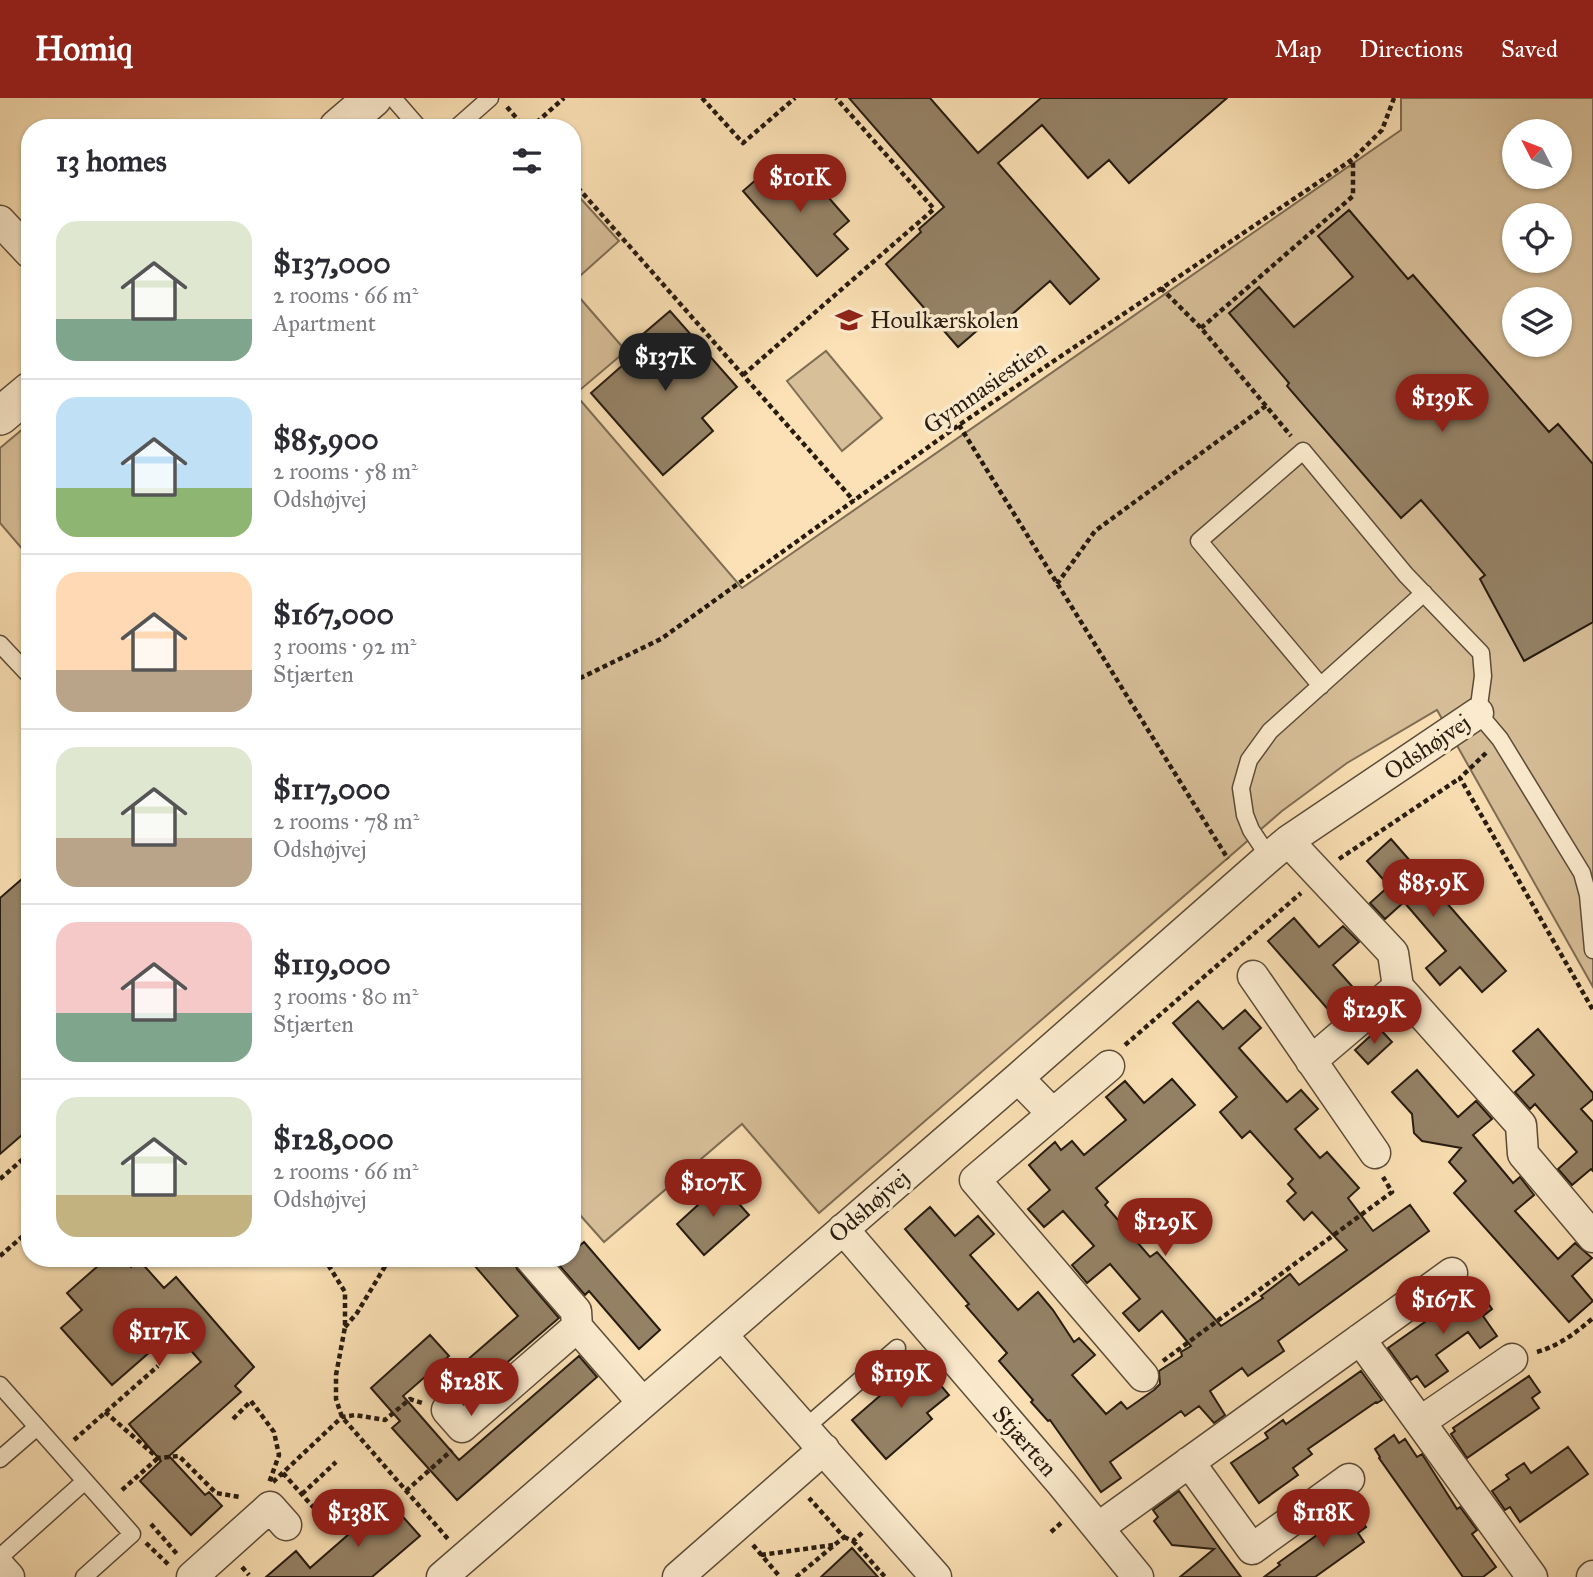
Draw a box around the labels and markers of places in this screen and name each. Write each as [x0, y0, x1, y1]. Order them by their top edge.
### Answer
pin: $101K [751, 155, 849, 214]
school or university icon: Houlkærskolen [834, 305, 864, 335]
place label: Houlkærskolen [870, 305, 1019, 335]
pin: $137K [616, 334, 714, 393]
pin: $139K [1393, 374, 1491, 434]
pin: $85.9K [1376, 860, 1490, 919]
pin: $129K [1325, 986, 1423, 1046]
pin: $107K [664, 1160, 762, 1219]
pin: $129K [1116, 1198, 1214, 1258]
pin: $167K [1394, 1276, 1492, 1336]
pin: $117K [110, 1308, 208, 1368]
pin: $119K [852, 1350, 950, 1410]
pin: $128K [422, 1358, 520, 1418]
pin: $138K [309, 1490, 407, 1549]
pin: $118K [1274, 1490, 1372, 1549]

